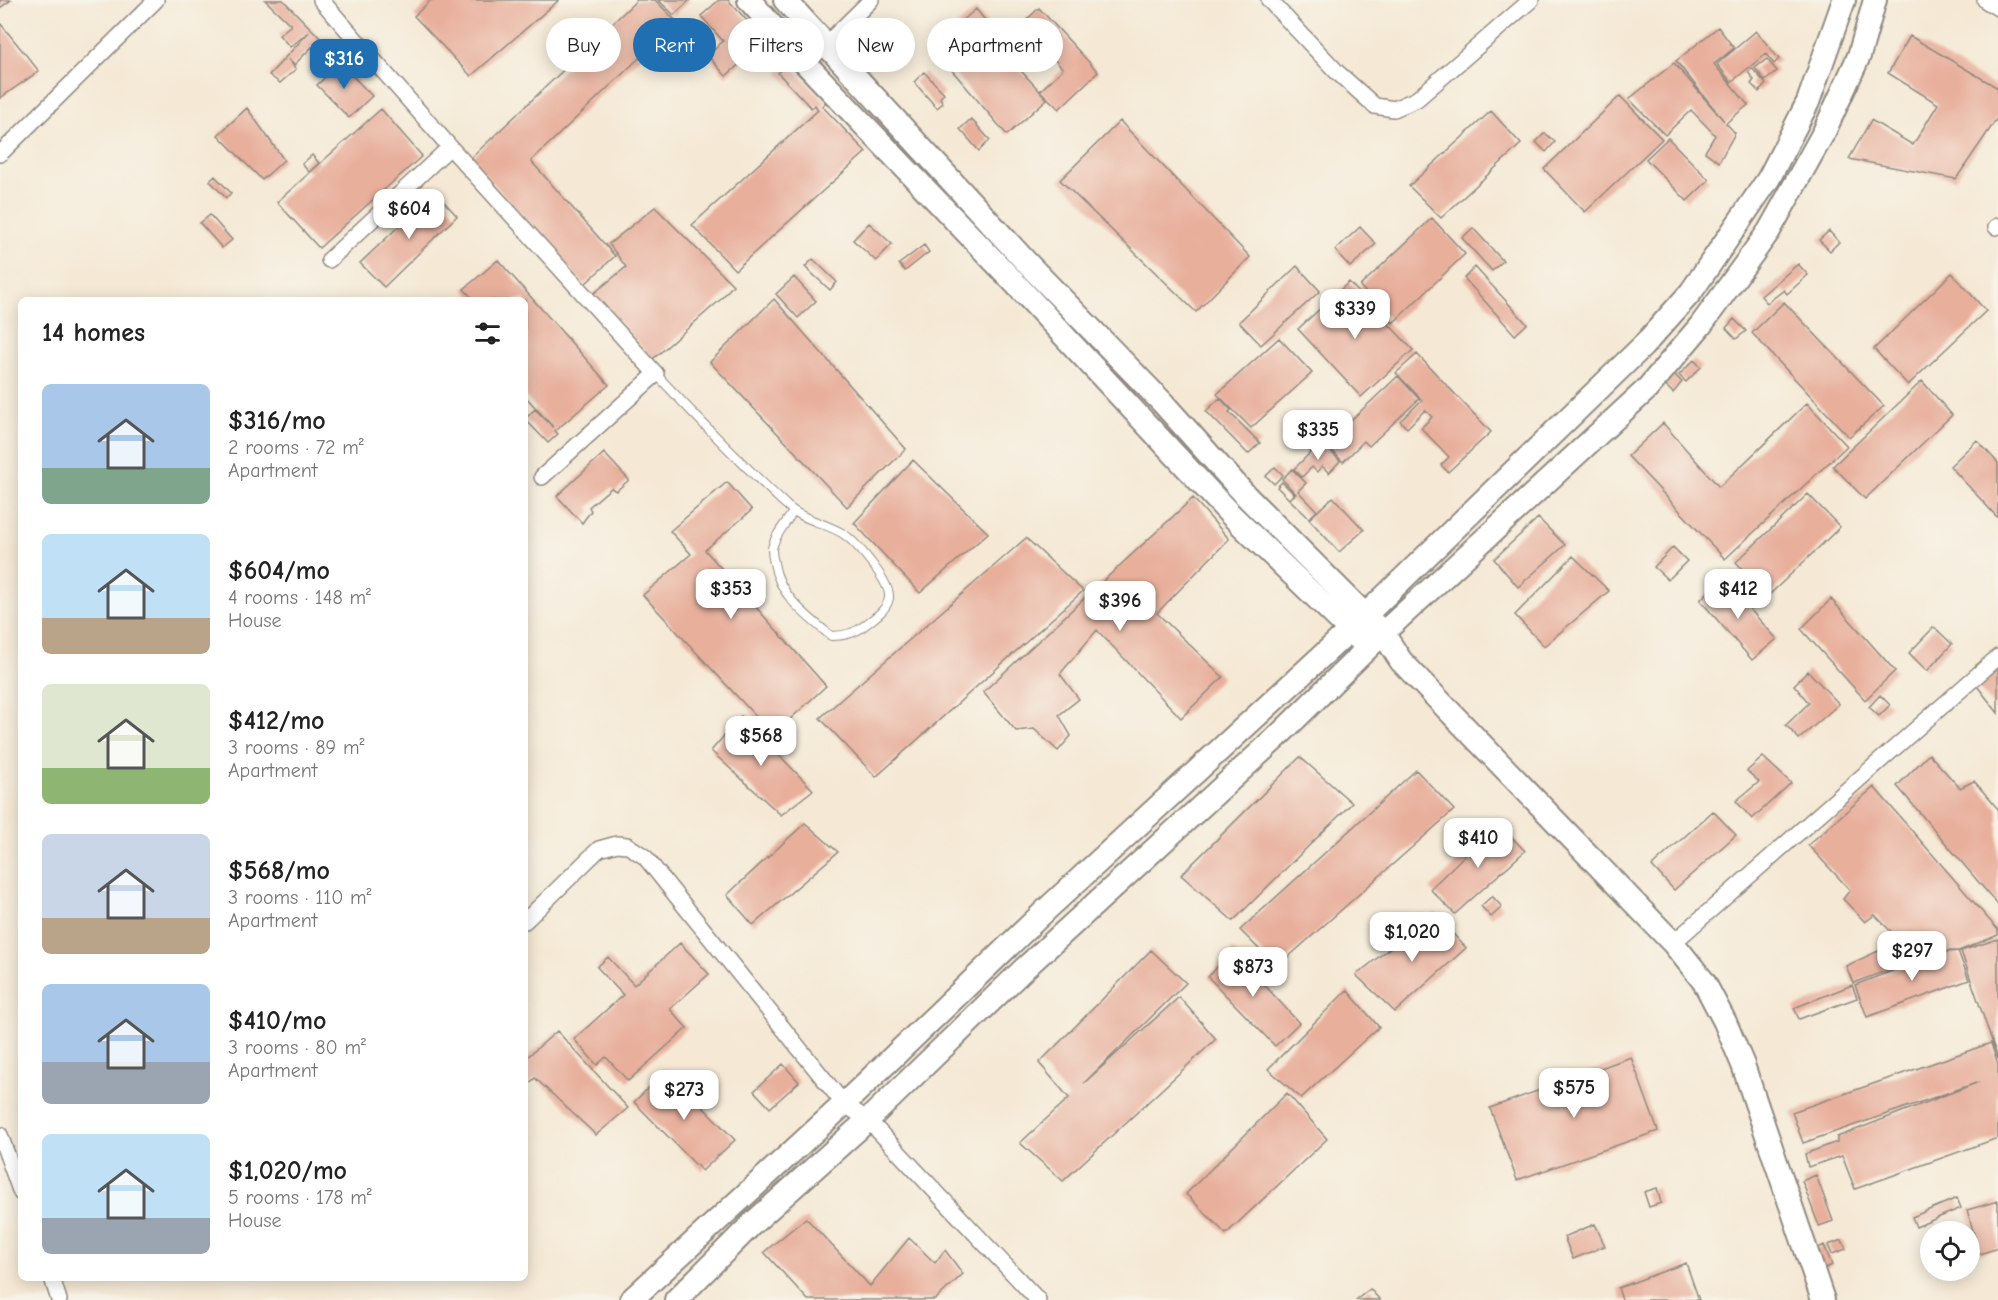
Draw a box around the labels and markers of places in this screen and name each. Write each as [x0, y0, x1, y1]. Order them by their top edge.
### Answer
pin: $316 [308, 39, 380, 90]
pin: $604 [373, 189, 445, 240]
pin: $339 [1319, 289, 1391, 340]
pin: $335 [1282, 410, 1354, 461]
pin: $353 [695, 569, 767, 620]
pin: $412 [1702, 569, 1774, 620]
pin: $396 [1084, 581, 1156, 632]
pin: $568 [725, 716, 797, 767]
pin: $410 [1442, 818, 1514, 869]
pin: $1,020 [1363, 912, 1461, 963]
pin: $297 [1876, 931, 1948, 982]
pin: $873 [1217, 947, 1289, 998]
pin: $575 [1538, 1068, 1610, 1119]
pin: $273 [648, 1070, 720, 1121]

